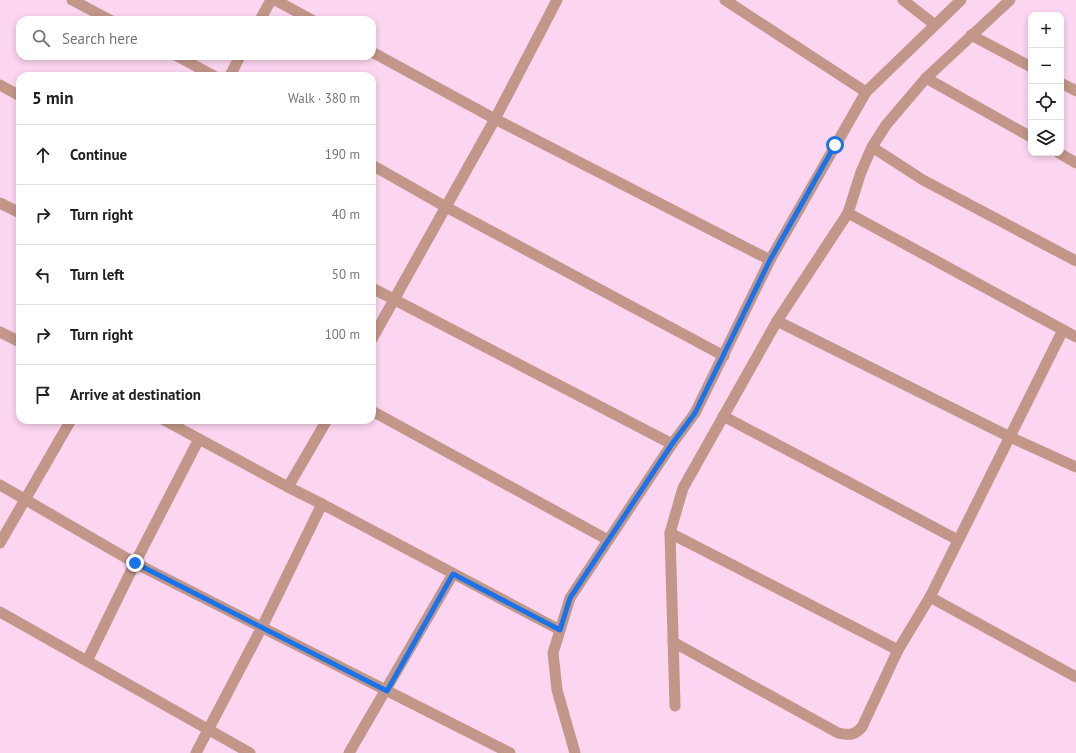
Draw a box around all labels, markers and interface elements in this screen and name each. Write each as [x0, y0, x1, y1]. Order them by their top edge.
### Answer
map controls [1028, 12, 1064, 156]
button: + [1028, 12, 1064, 48]
search box [16, 16, 376, 60]
icon: search [30, 27, 52, 49]
text: Search here [62, 29, 138, 48]
button: − [1028, 48, 1064, 84]
button: locate [1028, 84, 1064, 120]
text: 5 min [32, 87, 73, 109]
text: Walk · 380 m [288, 90, 360, 107]
button: layers [1028, 120, 1064, 156]
route start [826, 136, 844, 154]
icon: ahead [32, 144, 54, 166]
text: Continue [70, 145, 127, 164]
text: 190 m [325, 146, 360, 163]
icon: right [32, 204, 54, 226]
text: Turn right [70, 205, 133, 224]
text: 40 m [332, 206, 360, 223]
icon: left [32, 264, 54, 286]
text: Turn left [70, 265, 124, 284]
text: 50 m [332, 266, 360, 283]
icon: right [32, 324, 54, 346]
text: Turn right [70, 325, 133, 344]
text: 100 m [325, 326, 360, 343]
icon: arrive [32, 384, 54, 406]
text: Arrive at destination [70, 385, 201, 404]
route end [126, 554, 144, 572]

